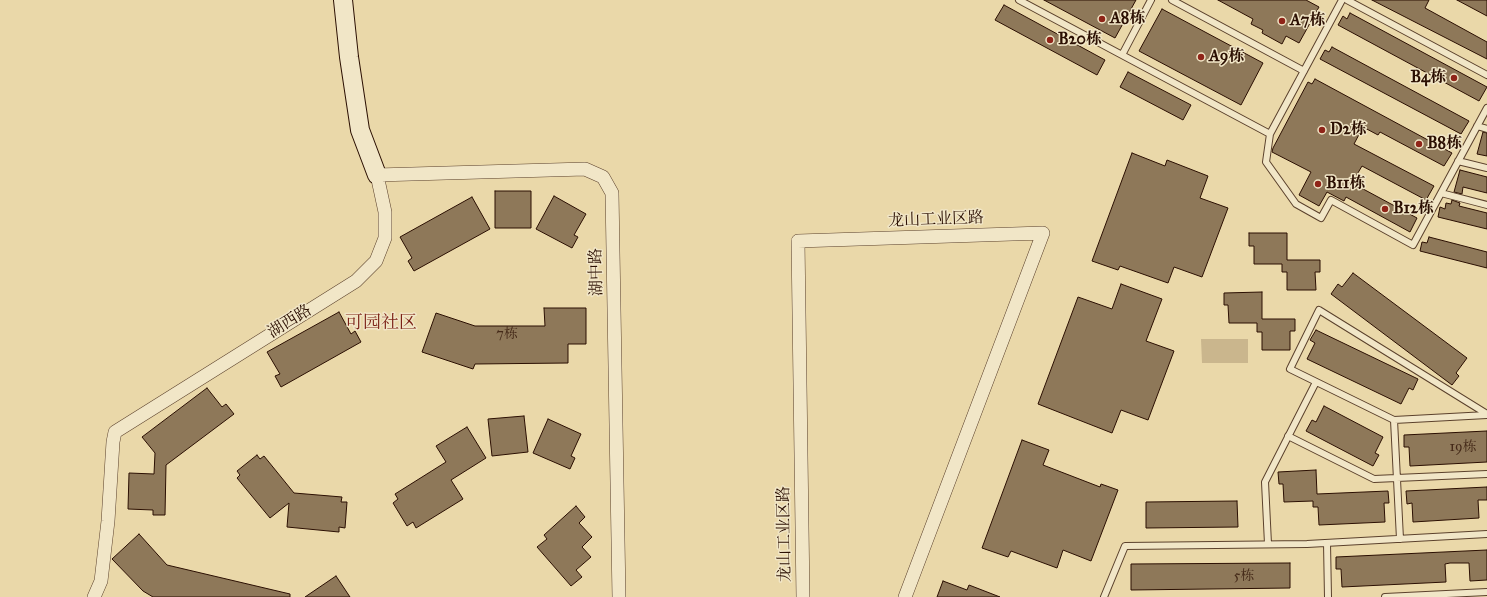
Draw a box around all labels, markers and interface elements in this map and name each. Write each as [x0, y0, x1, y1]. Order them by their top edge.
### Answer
place label: A8栋 [1110, 9, 1145, 29]
place label: A7栋 [1290, 11, 1325, 31]
marker: A8栋 [1097, 14, 1107, 24]
marker: A7栋 [1277, 16, 1287, 26]
place label: B20栋 [1058, 30, 1102, 50]
marker: B20栋 [1045, 35, 1055, 45]
place label: A9栋 [1209, 47, 1244, 67]
marker: A9栋 [1196, 52, 1206, 62]
place label: B4栋 [1411, 68, 1446, 88]
marker: B4栋 [1449, 73, 1459, 83]
place label: D2栋 [1330, 120, 1367, 140]
marker: D2栋 [1317, 125, 1327, 135]
place label: B8栋 [1427, 134, 1462, 154]
marker: B8栋 [1414, 139, 1424, 149]
place label: B11栋 [1326, 174, 1365, 194]
marker: B11栋 [1313, 179, 1323, 189]
place label: B12栋 [1393, 199, 1434, 219]
marker: B12栋 [1380, 204, 1390, 214]
street label: 龙山工业区路 [888, 209, 984, 231]
street label: 湖中路 [587, 248, 607, 296]
street label: 湖西路 [265, 301, 315, 343]
district label: 可园社区 [345, 313, 417, 335]
house number: 7栋 [496, 327, 518, 343]
house number: 19栋 [1450, 440, 1476, 456]
street label: 龙山工业区路 [775, 486, 795, 582]
house number: 5栋 [1234, 569, 1254, 585]

